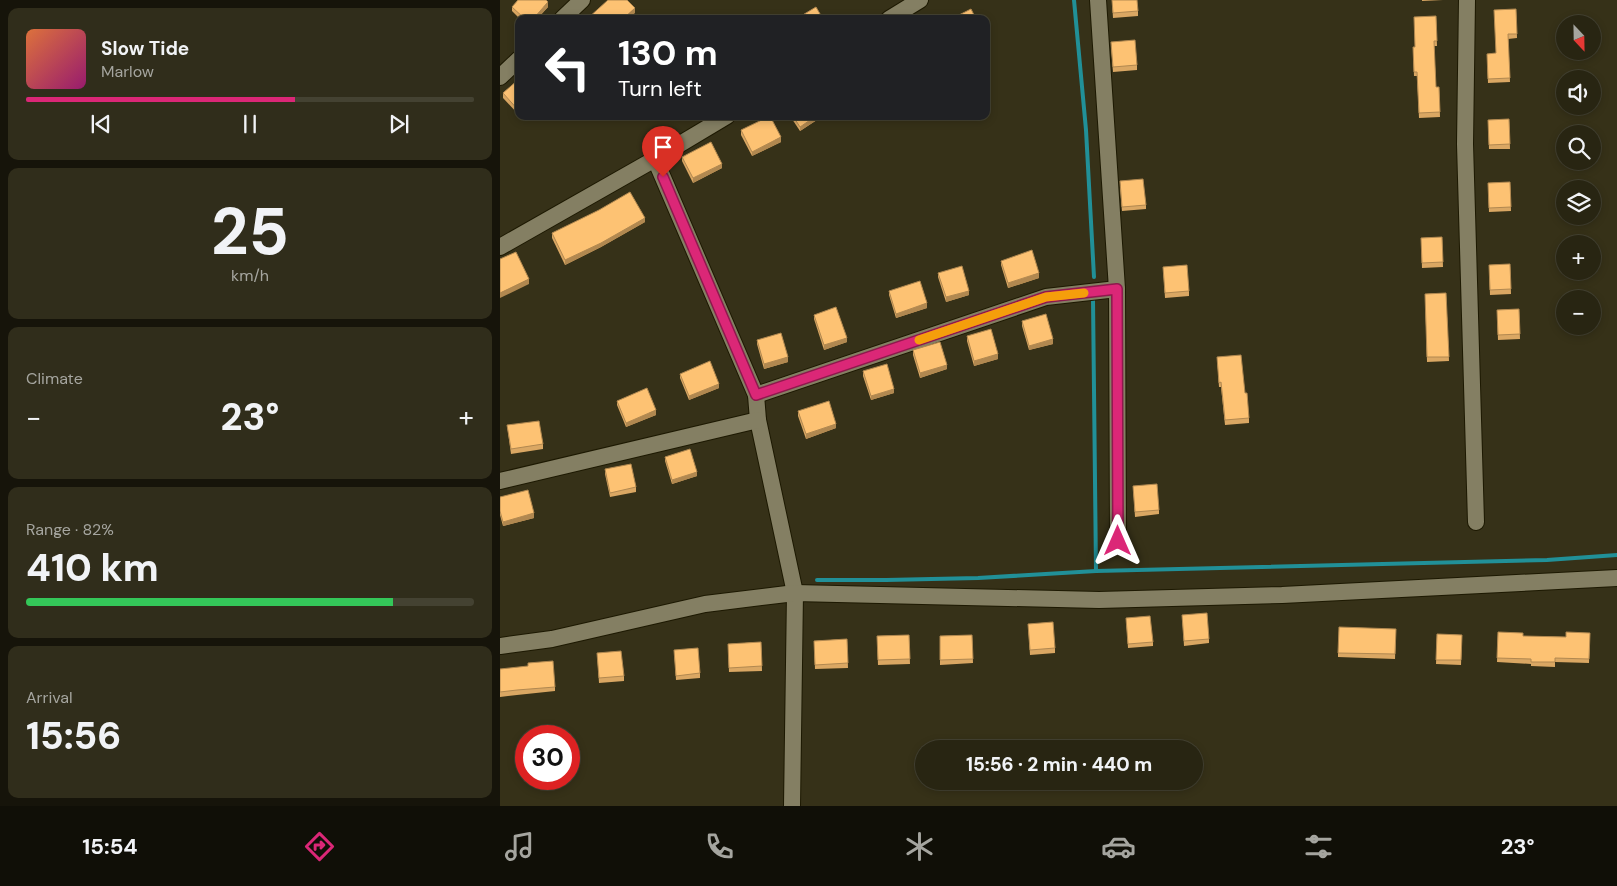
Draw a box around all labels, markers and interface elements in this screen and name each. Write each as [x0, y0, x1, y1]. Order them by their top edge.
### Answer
north arrow [1556, 15, 1601, 60]
map controls [1556, 15, 1601, 335]
text: 130 m [618, 30, 718, 76]
icon: left [535, 35, 600, 100]
text: Slow Tide [101, 36, 189, 61]
text: Marlow [101, 61, 154, 82]
button: sound [1556, 70, 1601, 115]
text: Turn left [618, 74, 702, 103]
icon: previous [87, 110, 115, 138]
icon: pause [236, 110, 264, 138]
icon: next [385, 110, 413, 138]
button: search [1556, 125, 1601, 170]
pin [642, 126, 684, 177]
icon: arrive [649, 133, 677, 161]
button: layers [1556, 180, 1601, 225]
text: 25 [211, 190, 289, 274]
button: + [1556, 235, 1601, 280]
text: km/h [231, 265, 269, 286]
button: − [1556, 290, 1601, 335]
text: Climate [26, 368, 83, 389]
text: 23° [221, 392, 279, 442]
text: − [26, 399, 41, 436]
text: + [459, 399, 474, 436]
position arrow [1091, 514, 1143, 566]
text: Range · 82% [26, 519, 114, 540]
text: 410 km [26, 543, 159, 593]
text: Arrival [26, 687, 73, 708]
text: 15:56 [26, 711, 121, 761]
speed limit sign: 30 [515, 725, 580, 790]
text: 15:56 · 2 min · 440 m [966, 752, 1152, 777]
icon: directions [302, 829, 337, 864]
icon: music [502, 829, 537, 864]
icon: phone [702, 829, 737, 864]
icon: climate [902, 829, 937, 864]
icon: car [1101, 829, 1136, 864]
icon: filters [1301, 829, 1336, 864]
text: 15:54 [82, 832, 138, 861]
text: 23° [1501, 832, 1535, 861]

